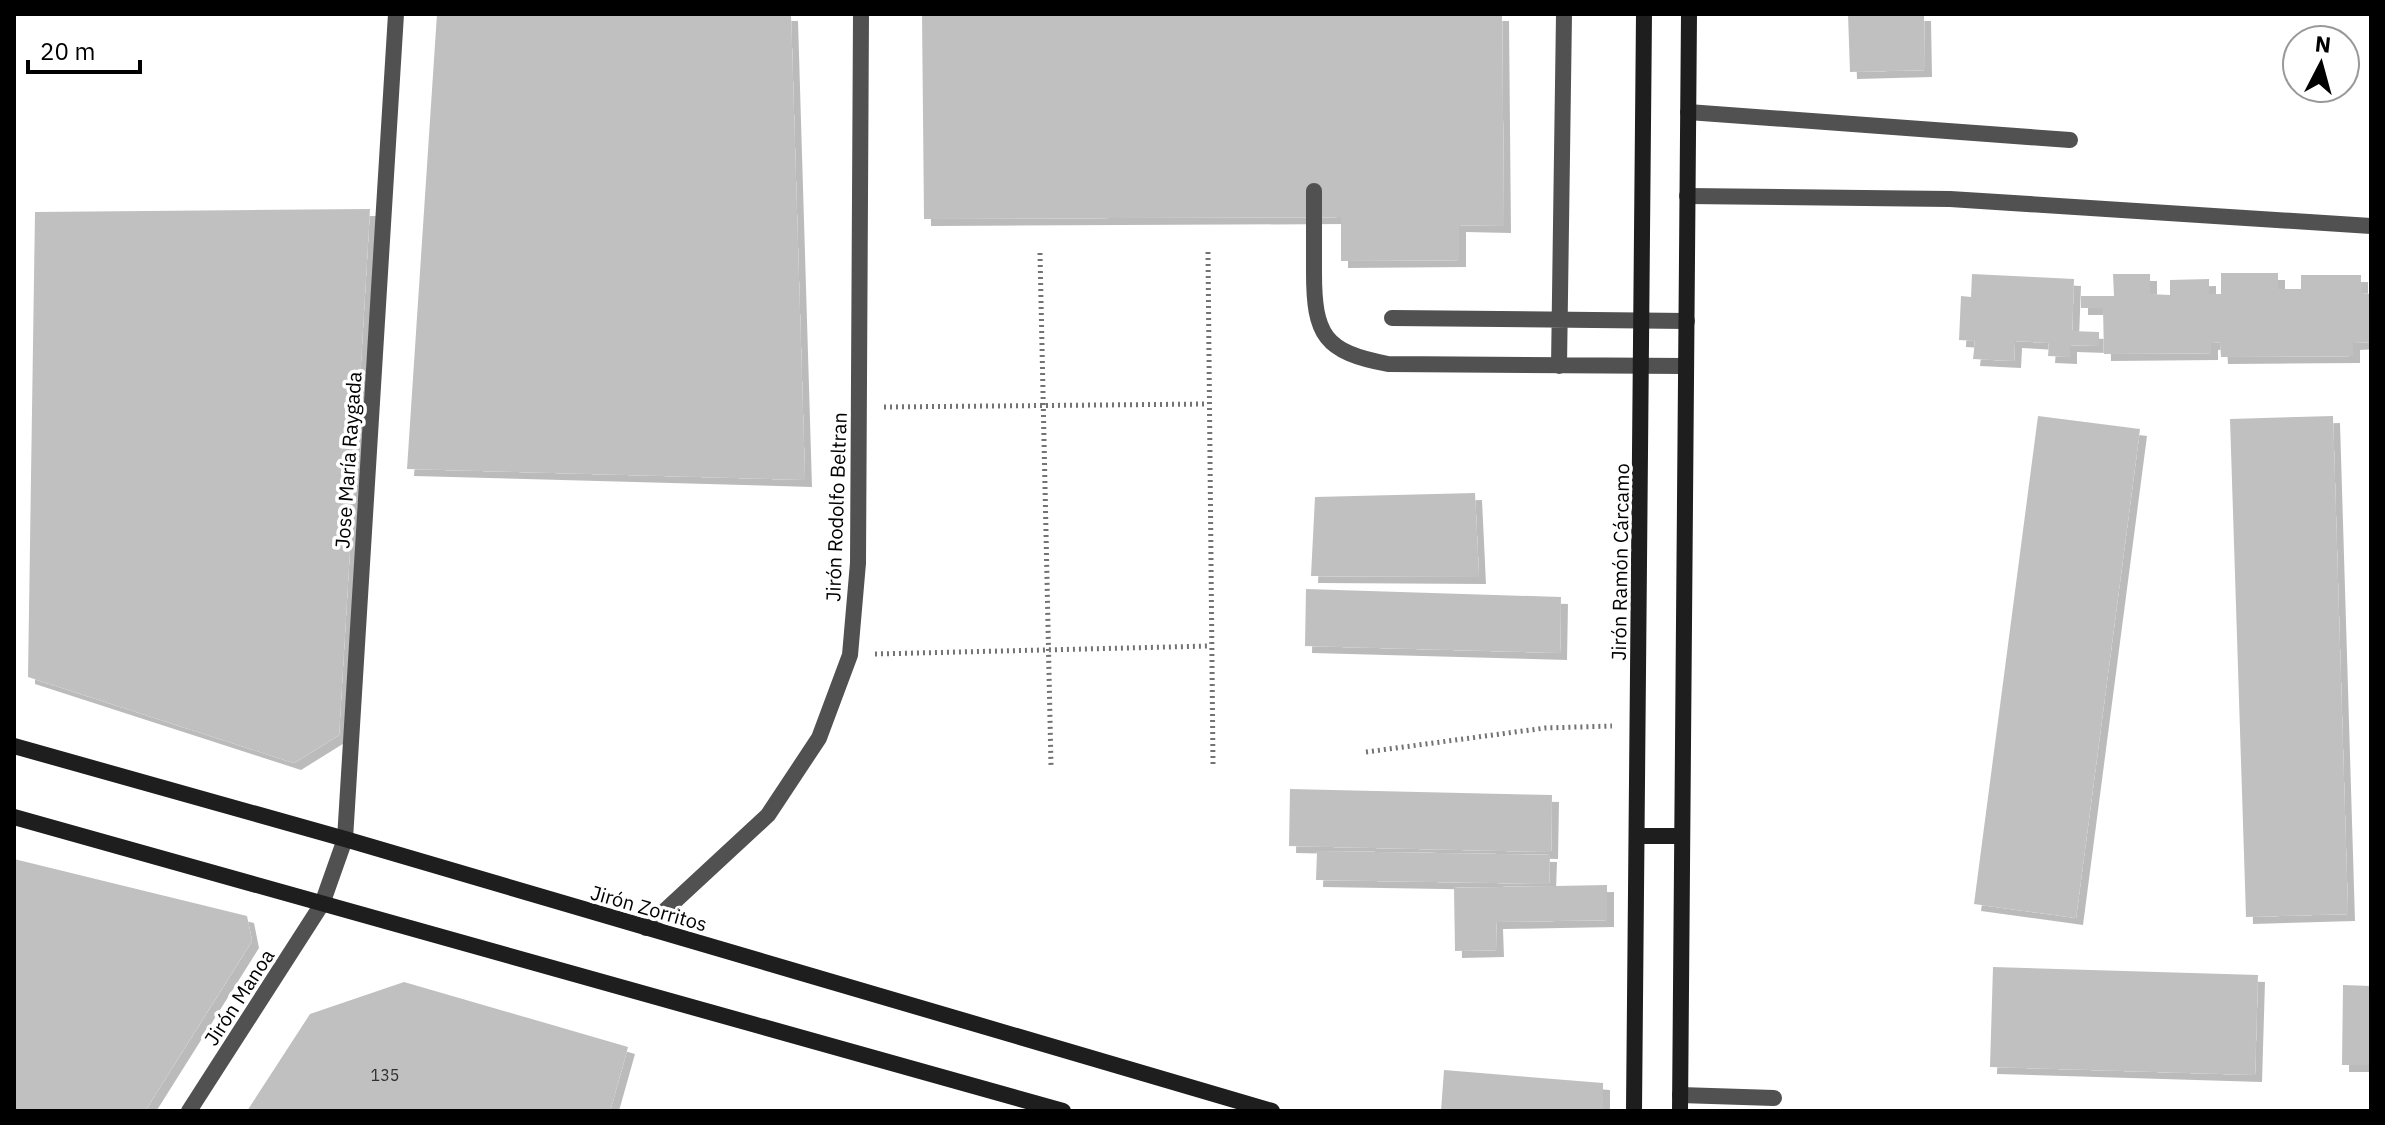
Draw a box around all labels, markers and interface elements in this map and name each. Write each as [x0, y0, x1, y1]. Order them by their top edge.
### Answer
scale bar [28, 24, 140, 74]
north arrow [2281, 24, 2361, 104]
text: N [2314, 28, 2333, 59]
text: 20 m [40, 35, 95, 67]
street label: Jose María Raygada [328, 370, 368, 549]
street label: Jirón Rodolfo Beltran [819, 412, 853, 602]
street label: Jirón Ramón Cárcamo [1605, 463, 1635, 661]
street label: Jirón Zorritos [588, 878, 710, 938]
street label: Jirón Manoa [198, 943, 280, 1050]
house number: 135 [371, 1065, 399, 1085]

